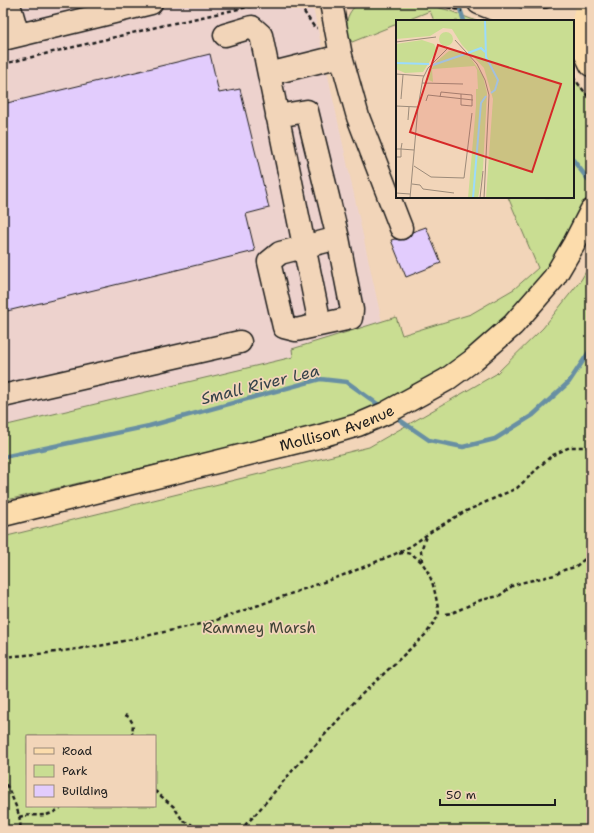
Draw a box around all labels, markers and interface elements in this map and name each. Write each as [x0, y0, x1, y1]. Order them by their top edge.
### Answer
inset map [396, 20, 574, 198]
water label: Small River Lea [199, 360, 322, 409]
street label: Mollison Avenue [277, 400, 398, 456]
park label: Rammey Marsh [202, 618, 316, 638]
legend [26, 735, 156, 807]
text: Road [62, 743, 93, 759]
text: Park [62, 763, 88, 779]
scale bar [440, 781, 555, 807]
text: Building [62, 783, 108, 799]
text: 50 m [446, 787, 476, 803]

